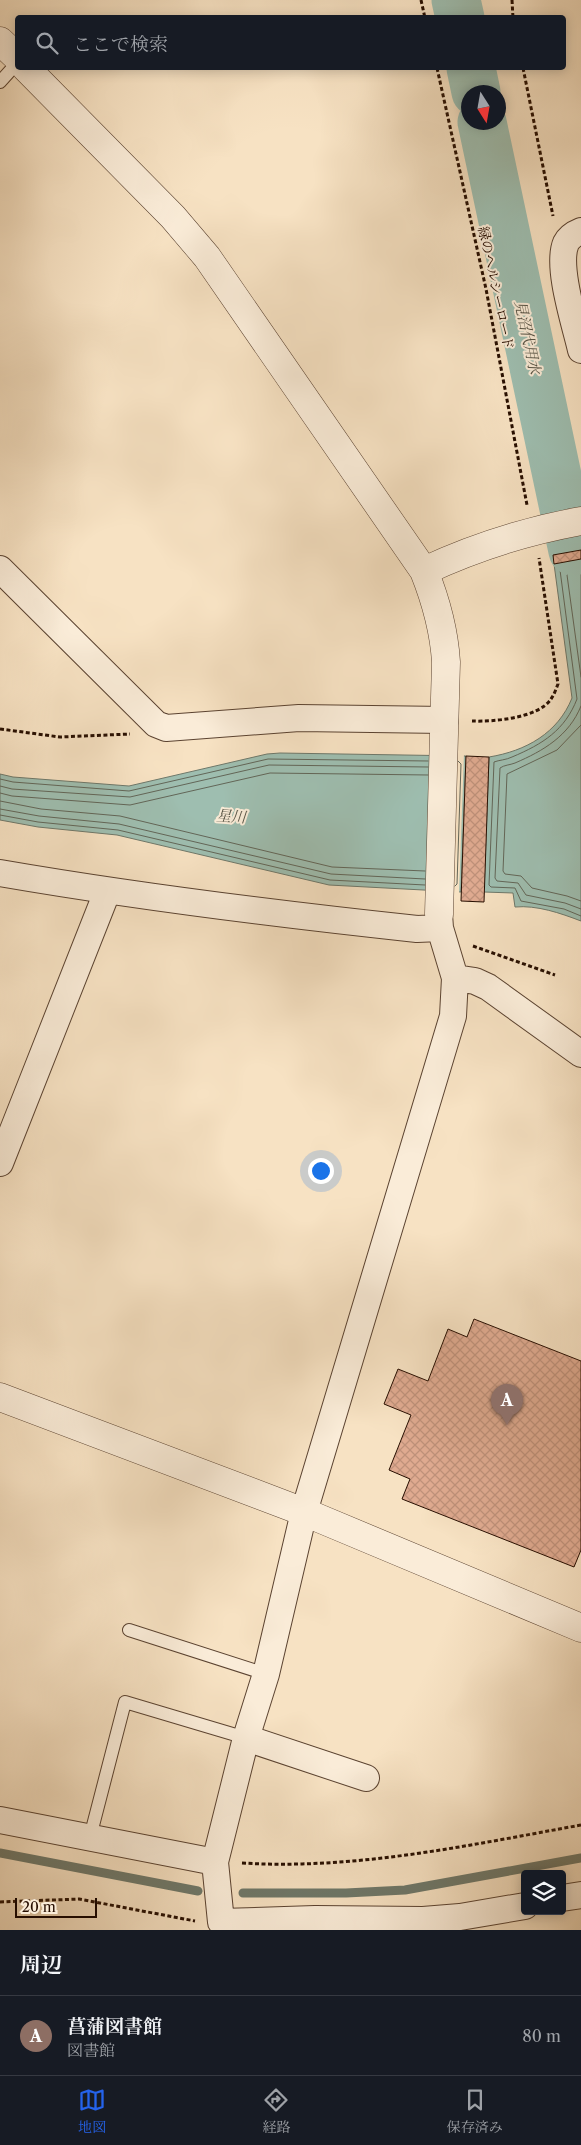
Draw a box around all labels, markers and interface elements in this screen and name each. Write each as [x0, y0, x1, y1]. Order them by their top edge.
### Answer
search box [15, 15, 566, 70]
icon: search [33, 29, 61, 57]
text: ここで検索 [73, 33, 168, 56]
north arrow [461, 85, 506, 130]
street label: 緑のヘルシーロード [474, 225, 518, 351]
water label: 見沼代用水 [511, 298, 546, 378]
water label: 星川 [215, 805, 249, 827]
your location [308, 1158, 334, 1184]
pin: A [491, 1384, 523, 1425]
map controls [521, 1870, 566, 1915]
button: layers [521, 1870, 566, 1915]
scale bar [15, 1895, 98, 1918]
text: 20 m [22, 1898, 56, 1916]
text: 周辺 [20, 1952, 62, 1977]
text: 菖蒲図書館 [67, 2015, 162, 2038]
text: A [30, 2026, 42, 2046]
text: 80 m [522, 2026, 561, 2046]
text: 図書館 [67, 2040, 115, 2060]
tab: 地図 [78, 2086, 106, 2136]
tab: 経路 [262, 2086, 290, 2136]
tab: 保存済み [447, 2086, 503, 2136]

